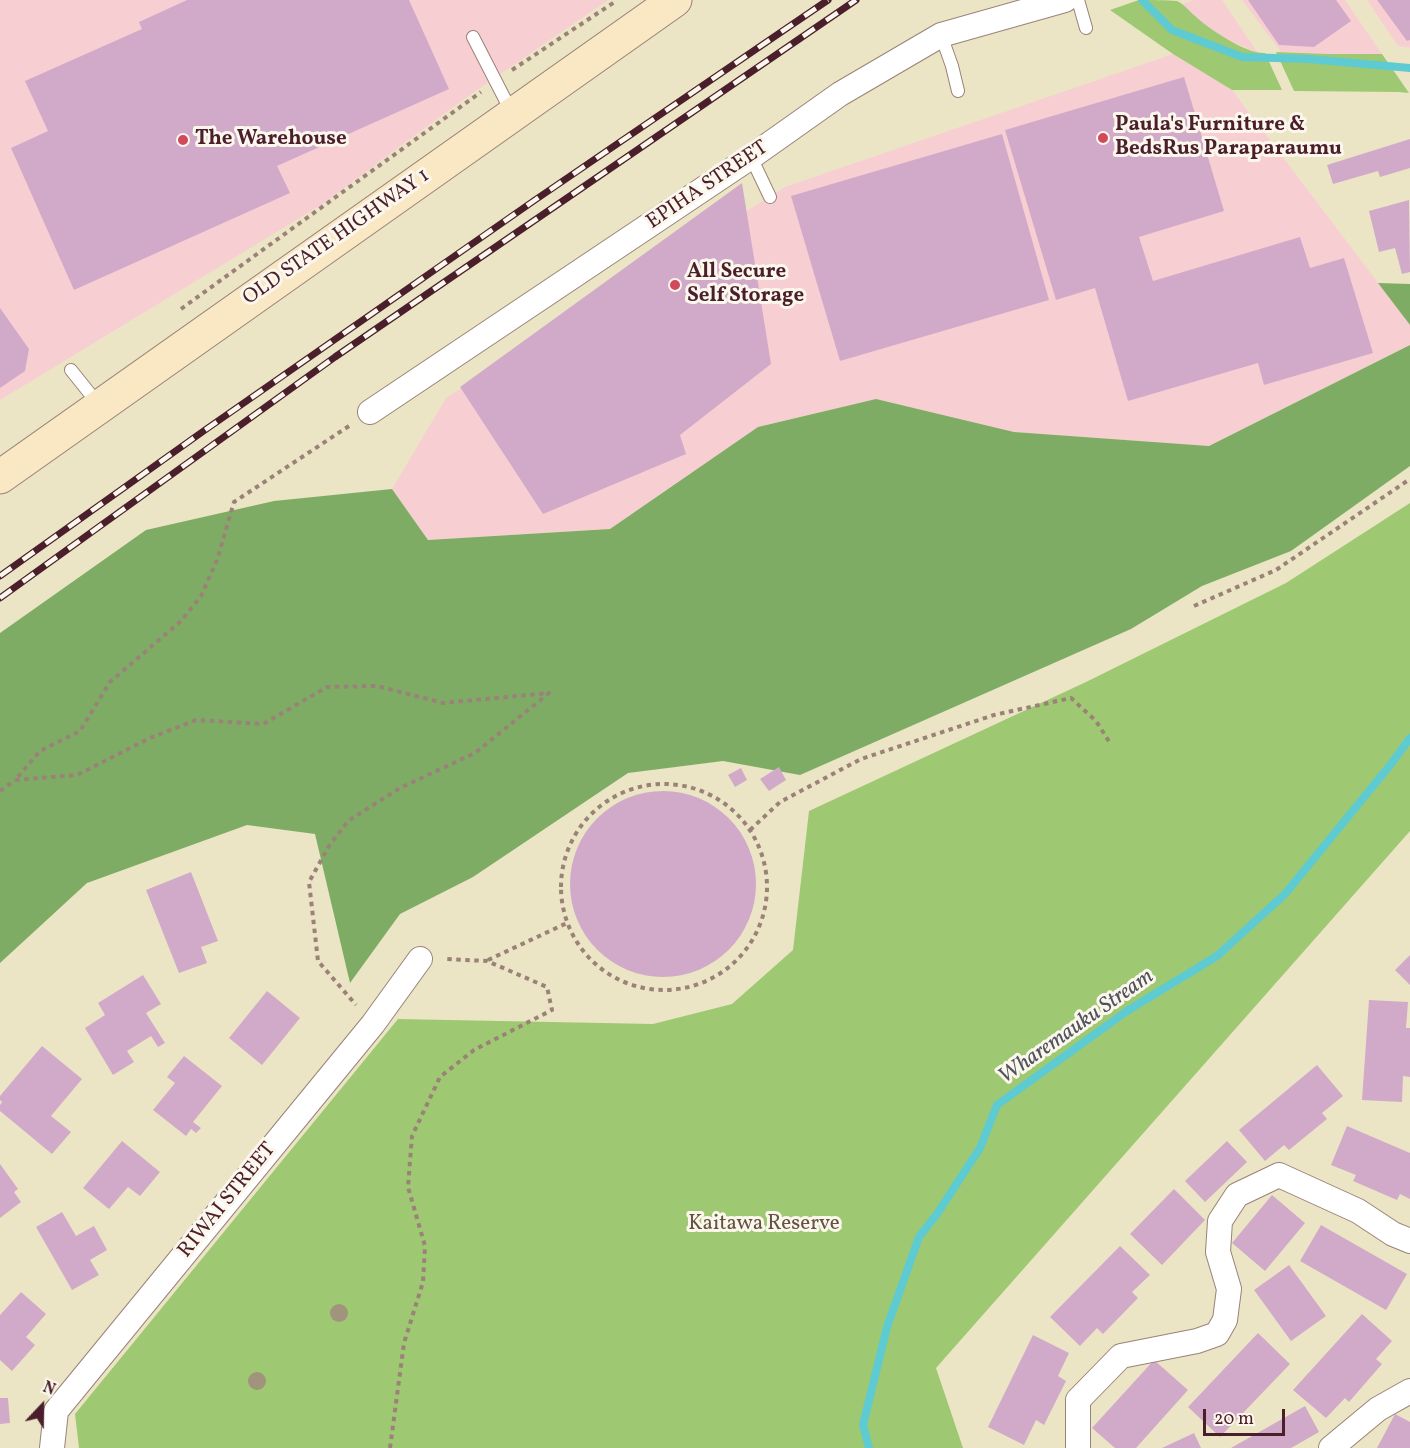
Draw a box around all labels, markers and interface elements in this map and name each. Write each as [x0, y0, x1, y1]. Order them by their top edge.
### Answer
place label: Paula's Furniture & BedsRus Paraparaumu [1115, 113, 1342, 163]
place label: The Warehouse [195, 127, 347, 153]
marker: Paula's Furniture & BedsRus Paraparaumu [1096, 131, 1110, 145]
marker: The Warehouse [176, 133, 190, 147]
street label: EPIHA STREET [643, 136, 773, 236]
street label: OLD STATE HIGHWAY 1 [239, 164, 435, 312]
place label: All Secure Self Storage [687, 260, 804, 310]
marker: All Secure Self Storage [668, 278, 682, 292]
water label: Wharemauku Stream [994, 965, 1160, 1091]
street label: RIWAI STREET [174, 1138, 282, 1264]
park label: Kaitawa Reserve [688, 1212, 840, 1238]
north arrow [12, 1376, 72, 1436]
text: N [39, 1377, 58, 1402]
scale bar [1206, 1397, 1288, 1435]
text: 20 m [1214, 1407, 1254, 1432]

